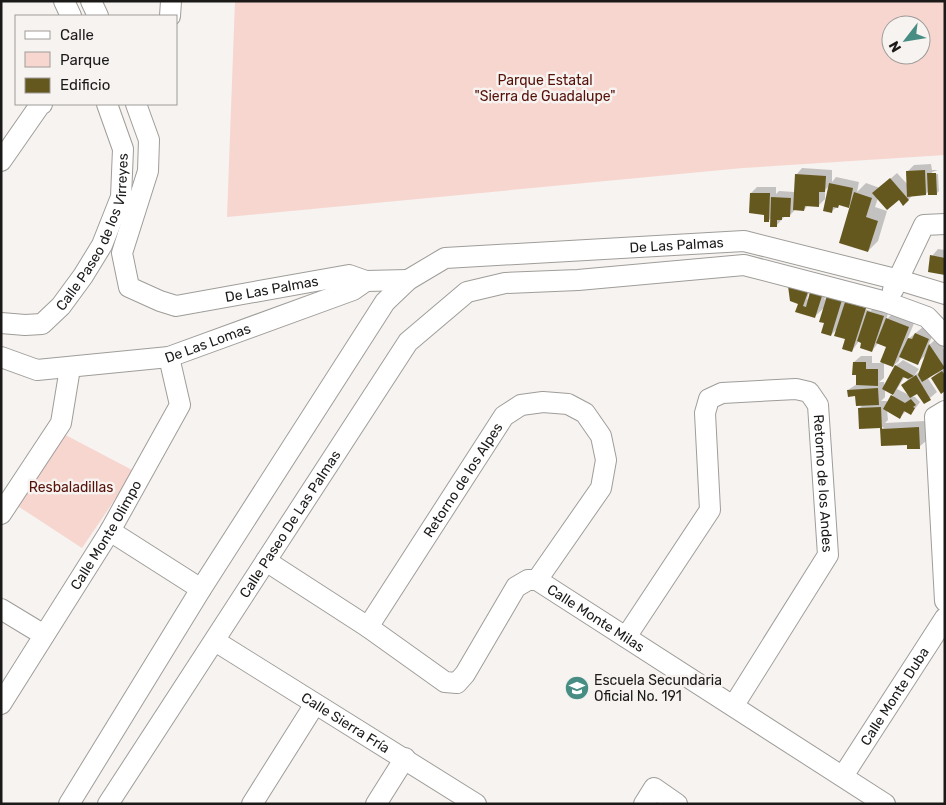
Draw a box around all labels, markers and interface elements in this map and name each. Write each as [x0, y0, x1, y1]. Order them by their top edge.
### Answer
legend [15, 15, 178, 105]
north arrow [881, 15, 931, 65]
text: Calle [60, 26, 94, 44]
text: N [885, 38, 905, 55]
text: Parque [60, 51, 110, 69]
park label: Parque Estatal "Sierra de Guadalupe" [474, 72, 616, 105]
text: Edificio [60, 76, 110, 94]
street label: Calle Paseo de los Virreyes [52, 153, 132, 314]
street label: De Las Palmas [629, 234, 724, 257]
street label: De Las Palmas [224, 273, 320, 306]
street label: De Las Lomas [162, 320, 253, 367]
street label: Retorno de los Andes [810, 414, 836, 553]
street label: Retorno de los Alpes [420, 420, 506, 541]
street label: Calle Paseo De Las Palmas [236, 447, 344, 601]
street label: Calle Monte Olimpo [67, 477, 145, 593]
park label: Resbaladillas [29, 479, 113, 496]
street label: Calle Monte Milas [544, 581, 647, 656]
street label: Calle Monte Duba [857, 644, 933, 749]
place label: Escuela Secundaria Oficial No. 191 [594, 672, 722, 705]
school or university icon: Escuela Secundaria Oficial No. 191 [564, 675, 590, 701]
street label: Calle Sierra Fría [298, 689, 393, 757]

